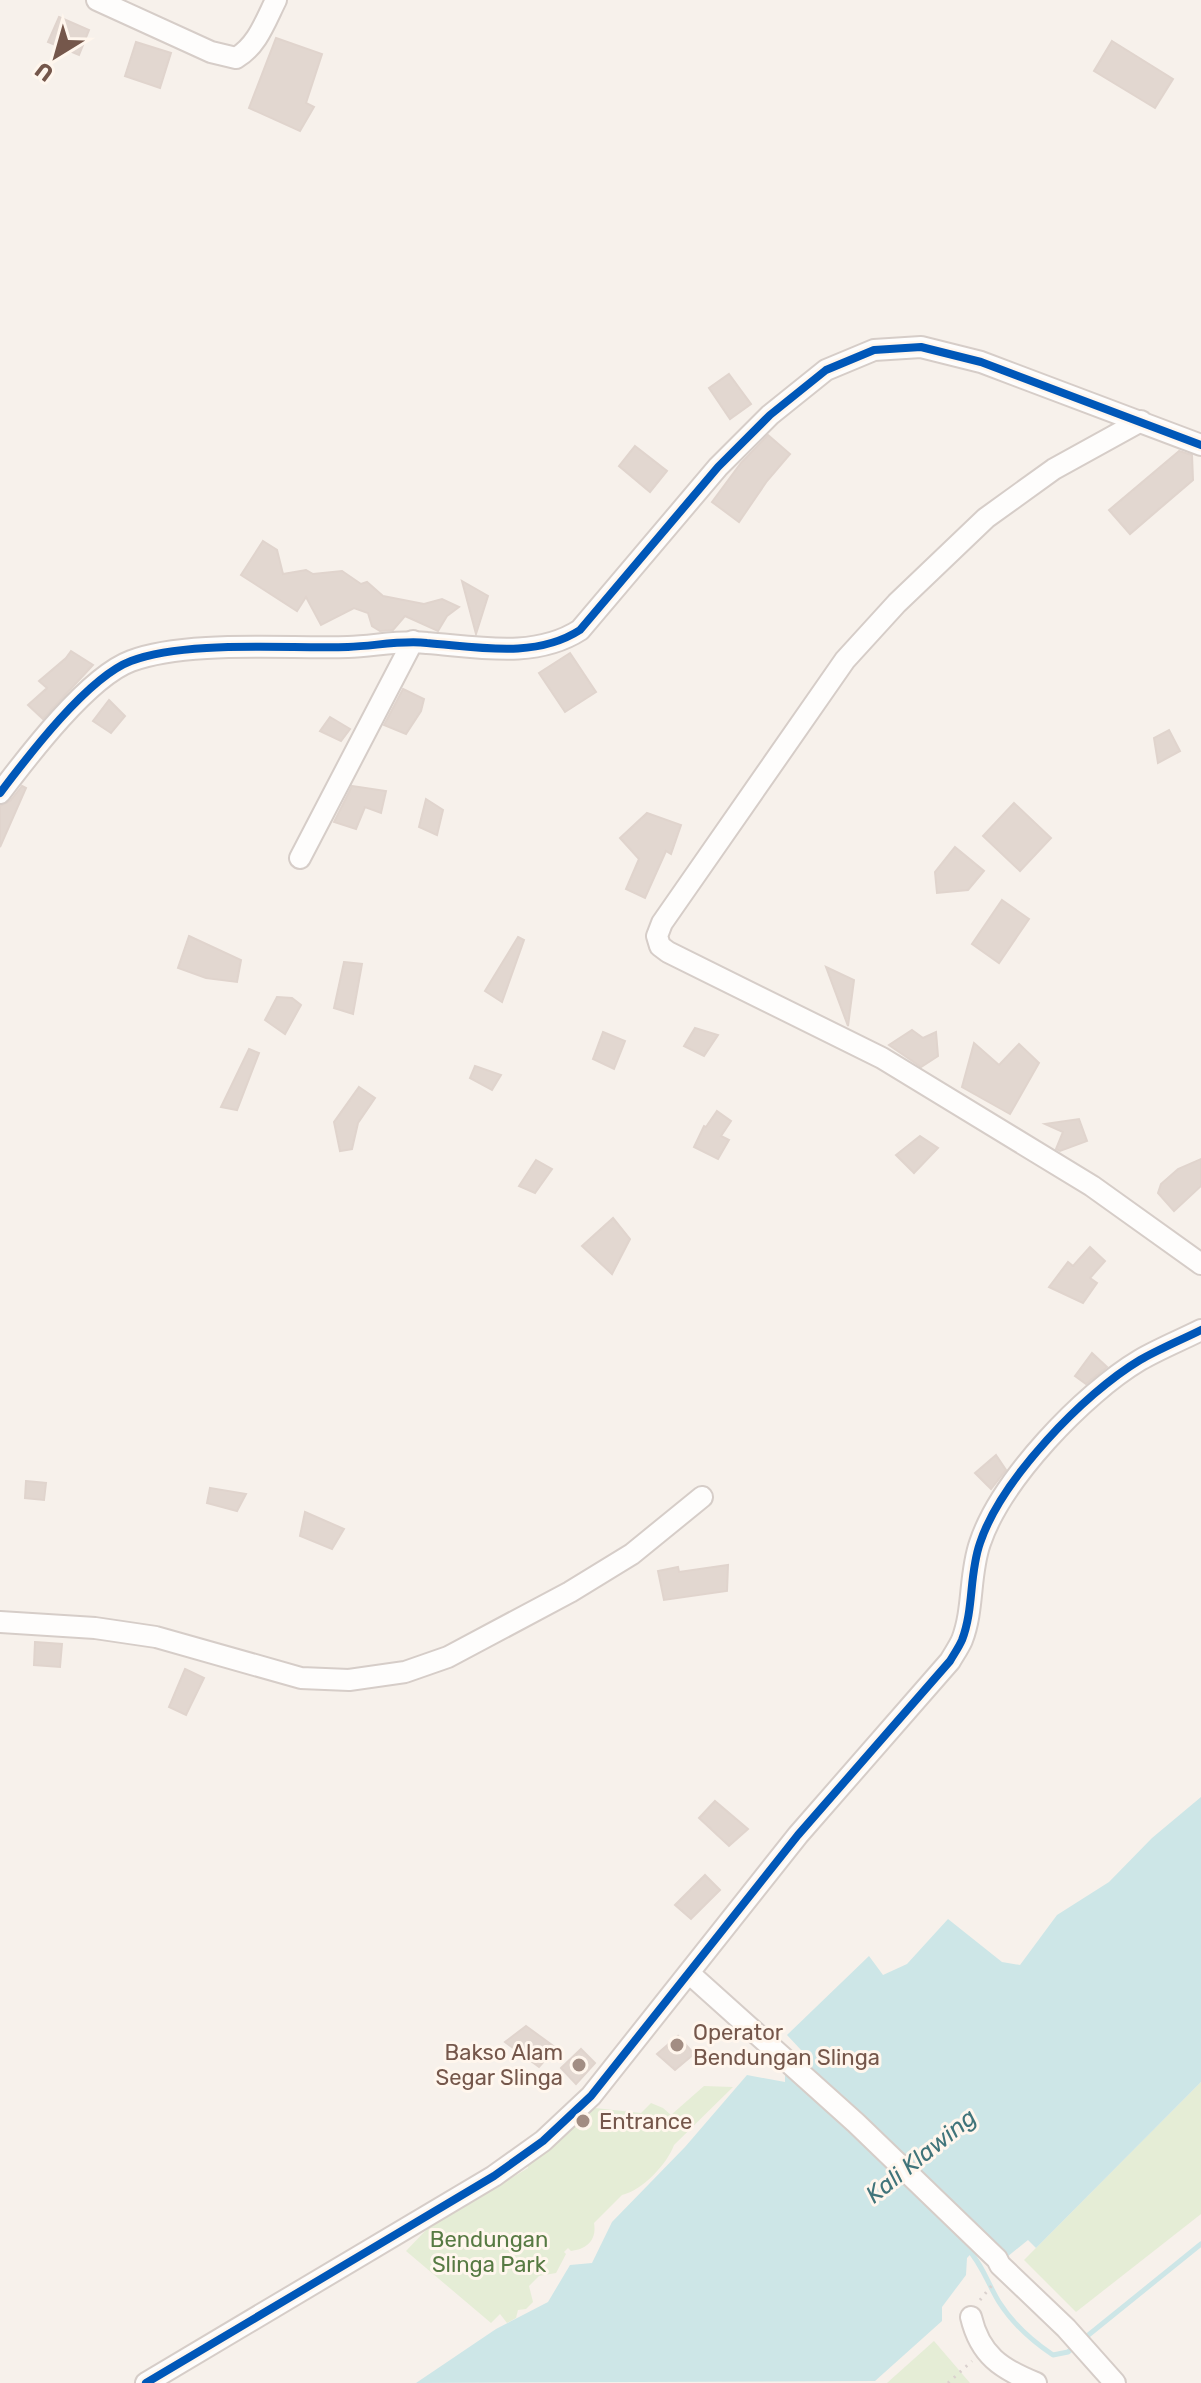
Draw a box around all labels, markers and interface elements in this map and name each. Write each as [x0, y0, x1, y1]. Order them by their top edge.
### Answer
north arrow [16, 16, 96, 96]
text: U [30, 56, 59, 87]
place label: Operator Bendungan Slinga [693, 2019, 880, 2071]
marker: Operator Bendungan Slinga [668, 2036, 686, 2054]
place label: Bakso Alam Segar Slinga [436, 2039, 563, 2091]
marker: Bakso Alam Segar Slinga [570, 2056, 588, 2074]
water label: Kali Klawing [860, 2103, 982, 2209]
place label: Entrance [599, 2108, 692, 2135]
marker: Entrance [574, 2112, 592, 2130]
park label: Bendungan Slinga Park [430, 2226, 548, 2278]

